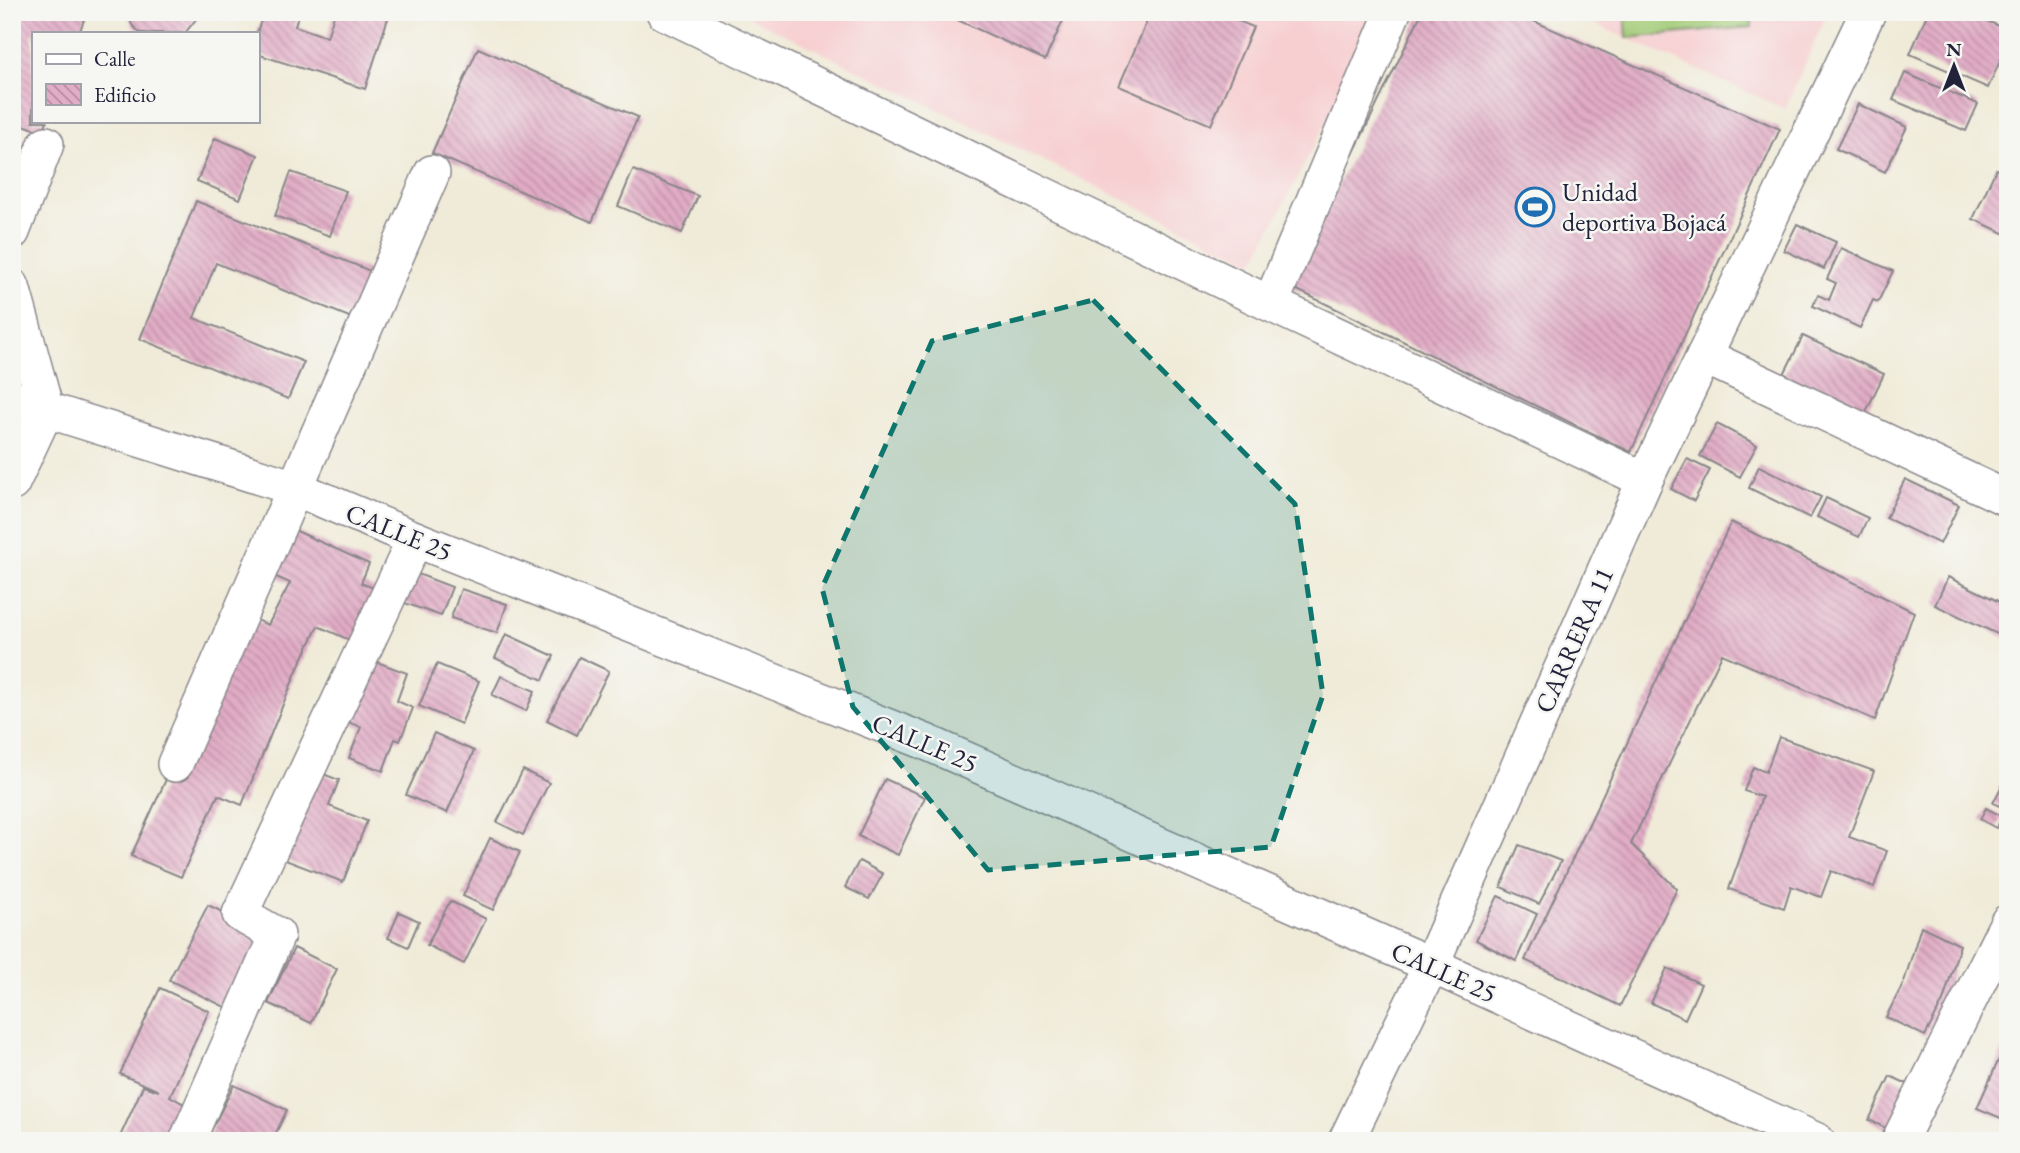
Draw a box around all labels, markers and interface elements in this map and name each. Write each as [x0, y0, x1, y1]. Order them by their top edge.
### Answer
legend [32, 32, 259, 122]
north arrow [1918, 32, 1988, 102]
text: N [1946, 37, 1962, 62]
text: Calle [94, 45, 136, 72]
text: Edificio [94, 81, 156, 108]
place label: Unidad deportiva Bojacá [1562, 175, 1727, 239]
sports icon: Unidad deportiva Bojacá [1514, 186, 1556, 228]
street label: CALLE 25 [341, 495, 457, 569]
street label: CARRERA 11 [1527, 562, 1621, 718]
street label: CALLE 25 [867, 706, 983, 780]
street label: CALLE 25 [1386, 934, 1502, 1010]

